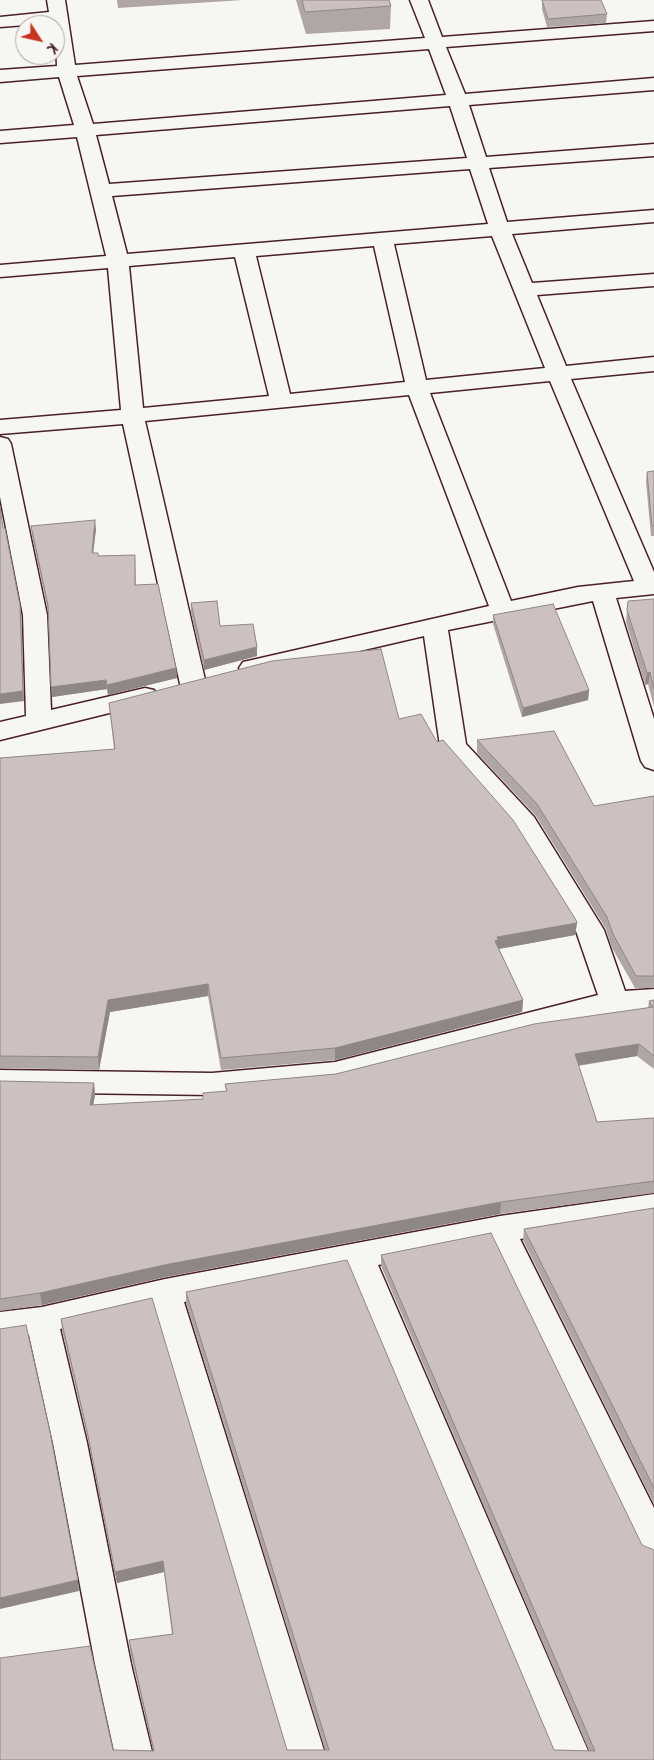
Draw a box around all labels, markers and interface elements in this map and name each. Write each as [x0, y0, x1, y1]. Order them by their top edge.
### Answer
north arrow [15, 15, 65, 65]
text: K [40, 38, 63, 58]

